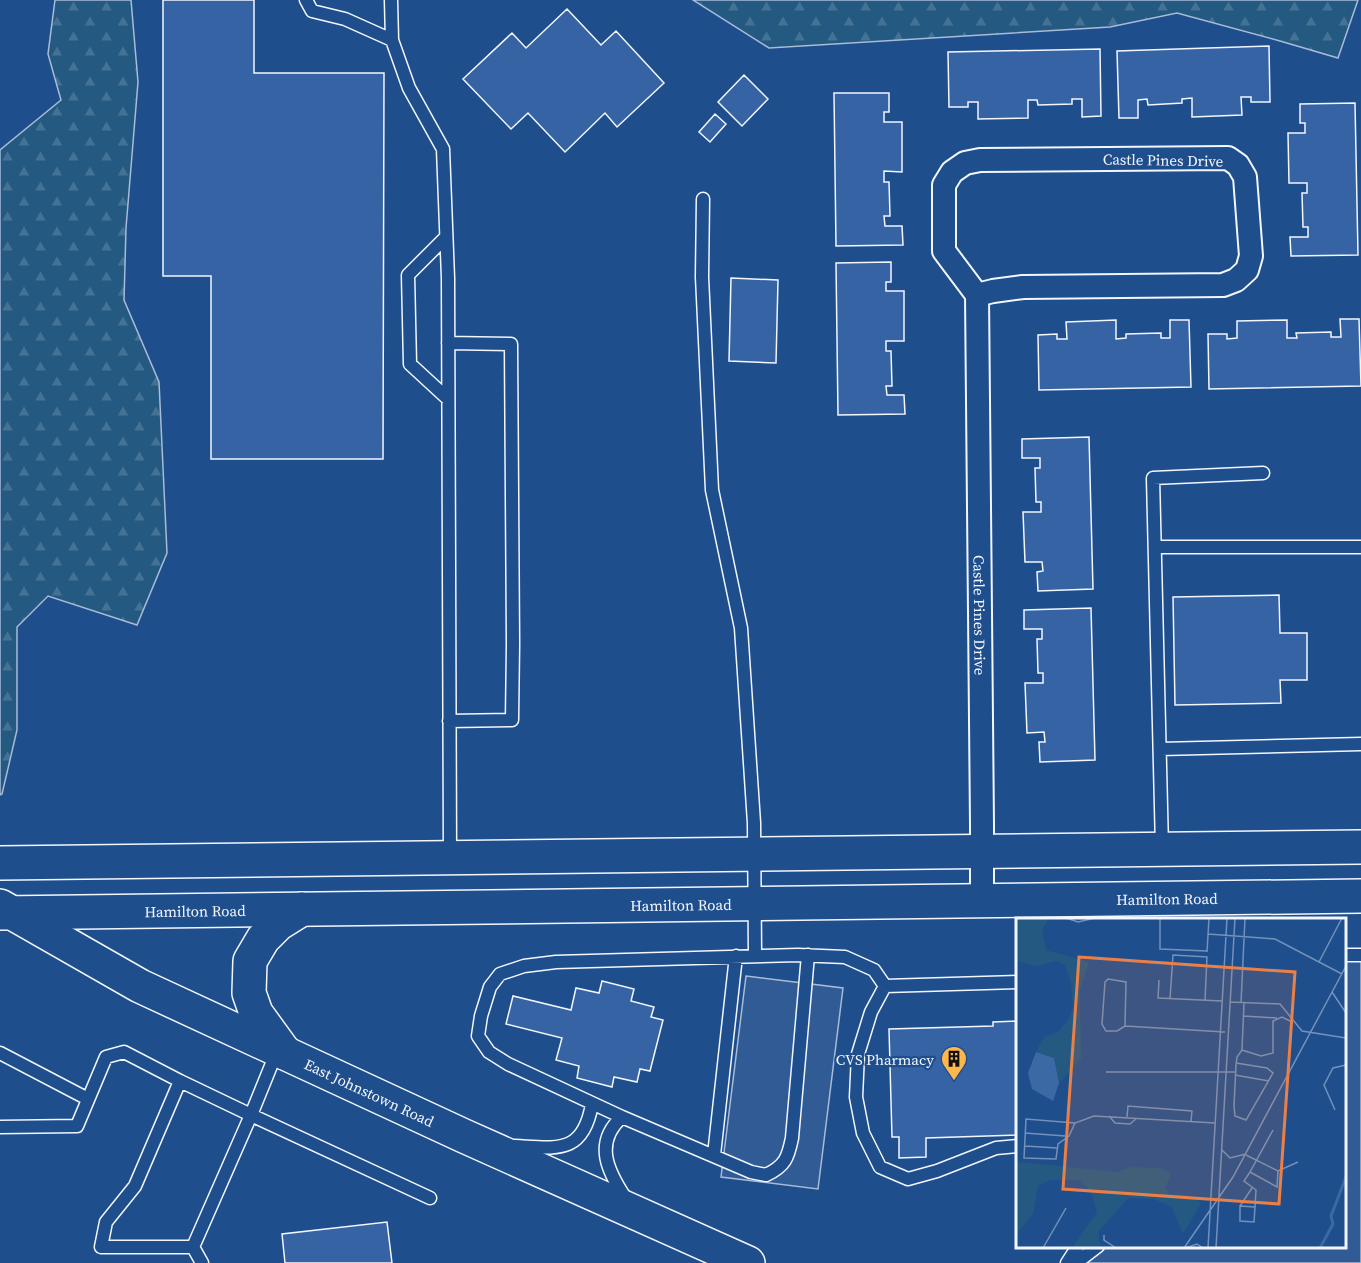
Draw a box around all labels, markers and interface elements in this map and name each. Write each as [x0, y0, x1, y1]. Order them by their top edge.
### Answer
street label: Castle Pines Drive [1103, 148, 1224, 172]
street label: Castle Pines Drive [969, 555, 991, 676]
street label: Hamilton Road [1116, 887, 1218, 910]
street label: Hamilton Road [630, 893, 732, 916]
street label: Hamilton Road [144, 899, 246, 922]
inset map [1016, 918, 1346, 1248]
building icon: CVS Pharmacy [939, 1044, 969, 1082]
place label: CVS Pharmacy [836, 1049, 934, 1070]
street label: East Johnstown Road [301, 1053, 438, 1132]

